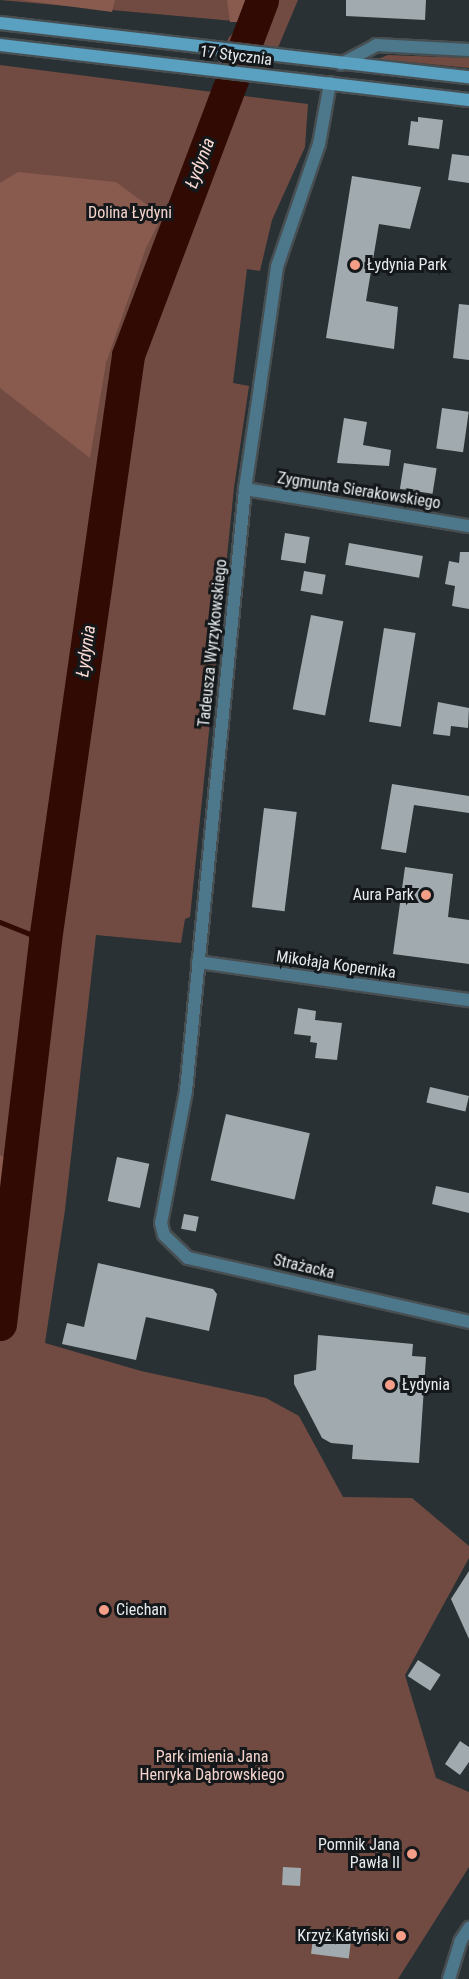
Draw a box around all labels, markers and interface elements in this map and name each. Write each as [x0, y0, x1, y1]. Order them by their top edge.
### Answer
street label: 17 Stycznia [199, 42, 273, 70]
water label: Łydynia [181, 135, 219, 191]
park label: Dolina Łydyni [88, 203, 172, 223]
place label: Łydynia Park [367, 255, 447, 275]
marker: Łydynia Park [348, 258, 362, 272]
street label: Zygmunta Sierakowskiego [276, 469, 442, 513]
street label: Tadeusza Wyrzykowskiego [195, 558, 231, 728]
water label: Łydynia [72, 624, 100, 678]
place label: Aura Park [353, 885, 414, 905]
marker: Aura Park [419, 888, 433, 902]
street label: Mikołaja Kopernika [275, 947, 397, 983]
street label: Strażacka [272, 1251, 336, 1283]
place label: Łydynia [402, 1375, 450, 1395]
marker: Łydynia [383, 1378, 397, 1392]
place label: Ciechan [116, 1600, 167, 1620]
marker: Ciechan [97, 1603, 111, 1617]
park label: Park imienia Jana Henryka Dąbrowskiego [140, 1747, 284, 1785]
place label: Pomnik Jana Pawła II [318, 1835, 400, 1873]
marker: Pomnik Jana Pawła II [405, 1847, 419, 1861]
place label: Krzyż Katyński [297, 1926, 389, 1946]
marker: Krzyż Katyński [394, 1929, 408, 1943]

